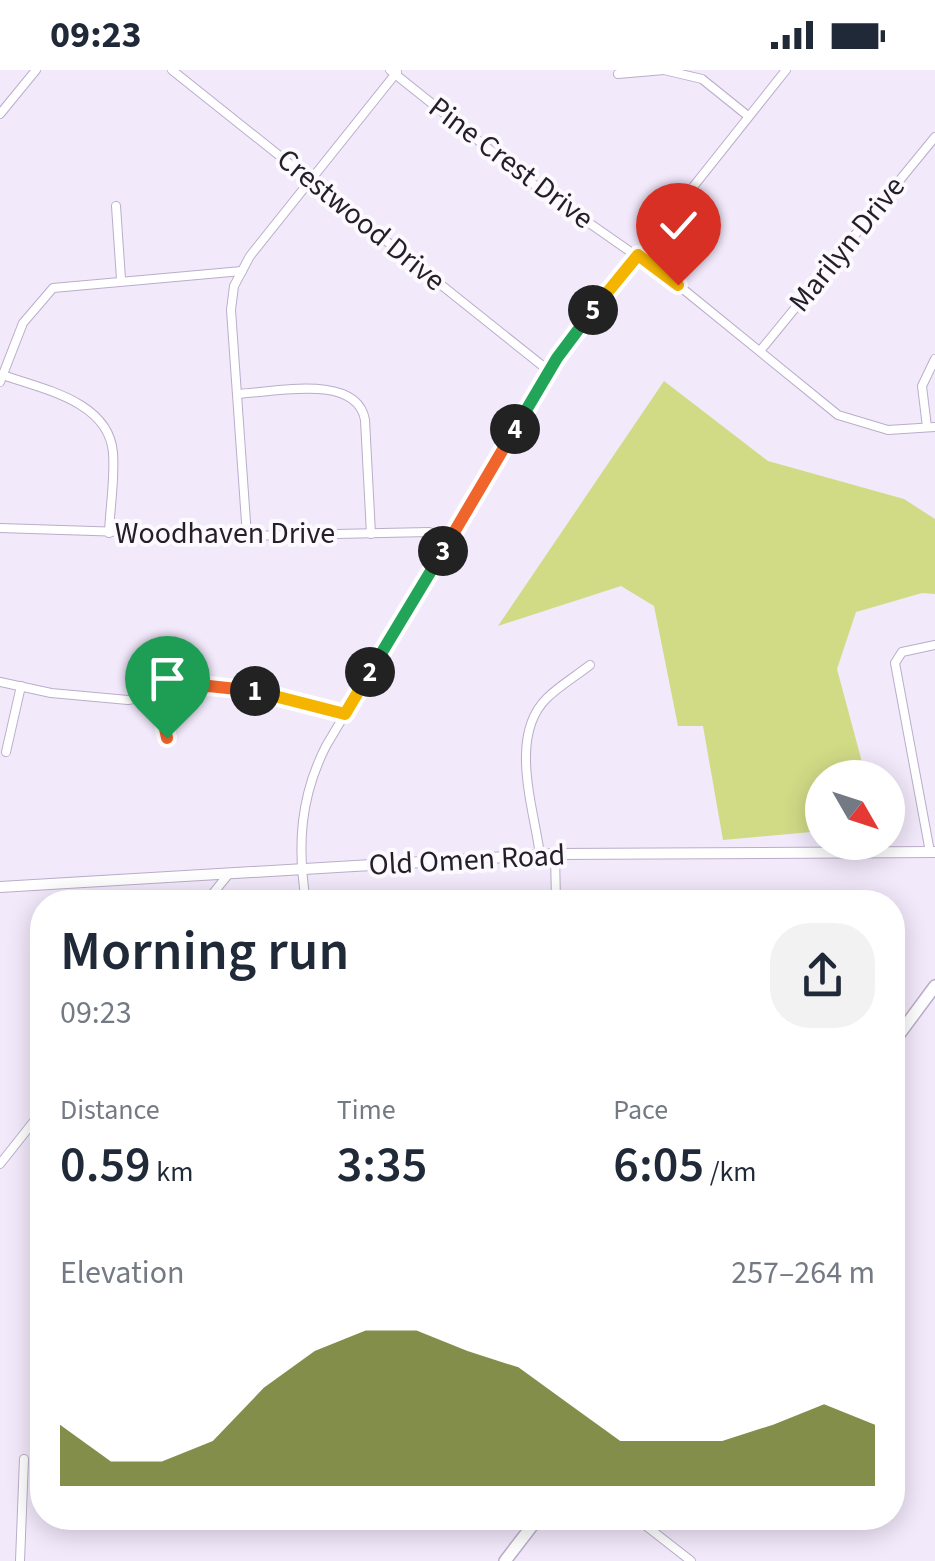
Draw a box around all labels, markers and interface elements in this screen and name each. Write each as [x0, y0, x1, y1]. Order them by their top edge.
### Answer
text: 09:23 [50, 8, 142, 62]
street label: Pine Crest Drive [419, 87, 603, 239]
street label: Crestwood Drive [267, 139, 455, 301]
street label: Marilyn Drive [779, 167, 915, 321]
pin [636, 183, 721, 286]
icon: check [651, 198, 706, 253]
pin: 5 [568, 285, 618, 335]
text: 5 [586, 290, 600, 330]
pin: 4 [490, 404, 540, 454]
text: 4 [508, 409, 522, 449]
street label: Woodhaven Drive [115, 512, 335, 555]
pin: 3 [418, 526, 468, 576]
text: 3 [436, 531, 450, 571]
pin [125, 636, 210, 739]
pin: 2 [345, 647, 395, 697]
icon: arrive [140, 651, 195, 706]
text: 2 [363, 652, 377, 692]
pin: 1 [230, 666, 280, 716]
text: 1 [248, 671, 262, 711]
north arrow [805, 760, 905, 860]
map controls [805, 760, 905, 860]
street label: Old Omen Road [368, 833, 566, 887]
text: Morning run [60, 913, 349, 991]
button: share [770, 923, 875, 1028]
text: 09:23 [60, 990, 132, 1036]
text: Distance [60, 1090, 160, 1130]
text: Time [337, 1090, 396, 1130]
text: Pace [613, 1090, 668, 1130]
text: 0.59 [60, 1130, 151, 1201]
text: 3:35 [337, 1130, 427, 1201]
text: 6:05 [613, 1130, 704, 1201]
text: km [151, 1152, 193, 1192]
text: /km [704, 1152, 757, 1192]
text: Elevation [60, 1250, 185, 1296]
text: 257–264 m [731, 1250, 875, 1296]

